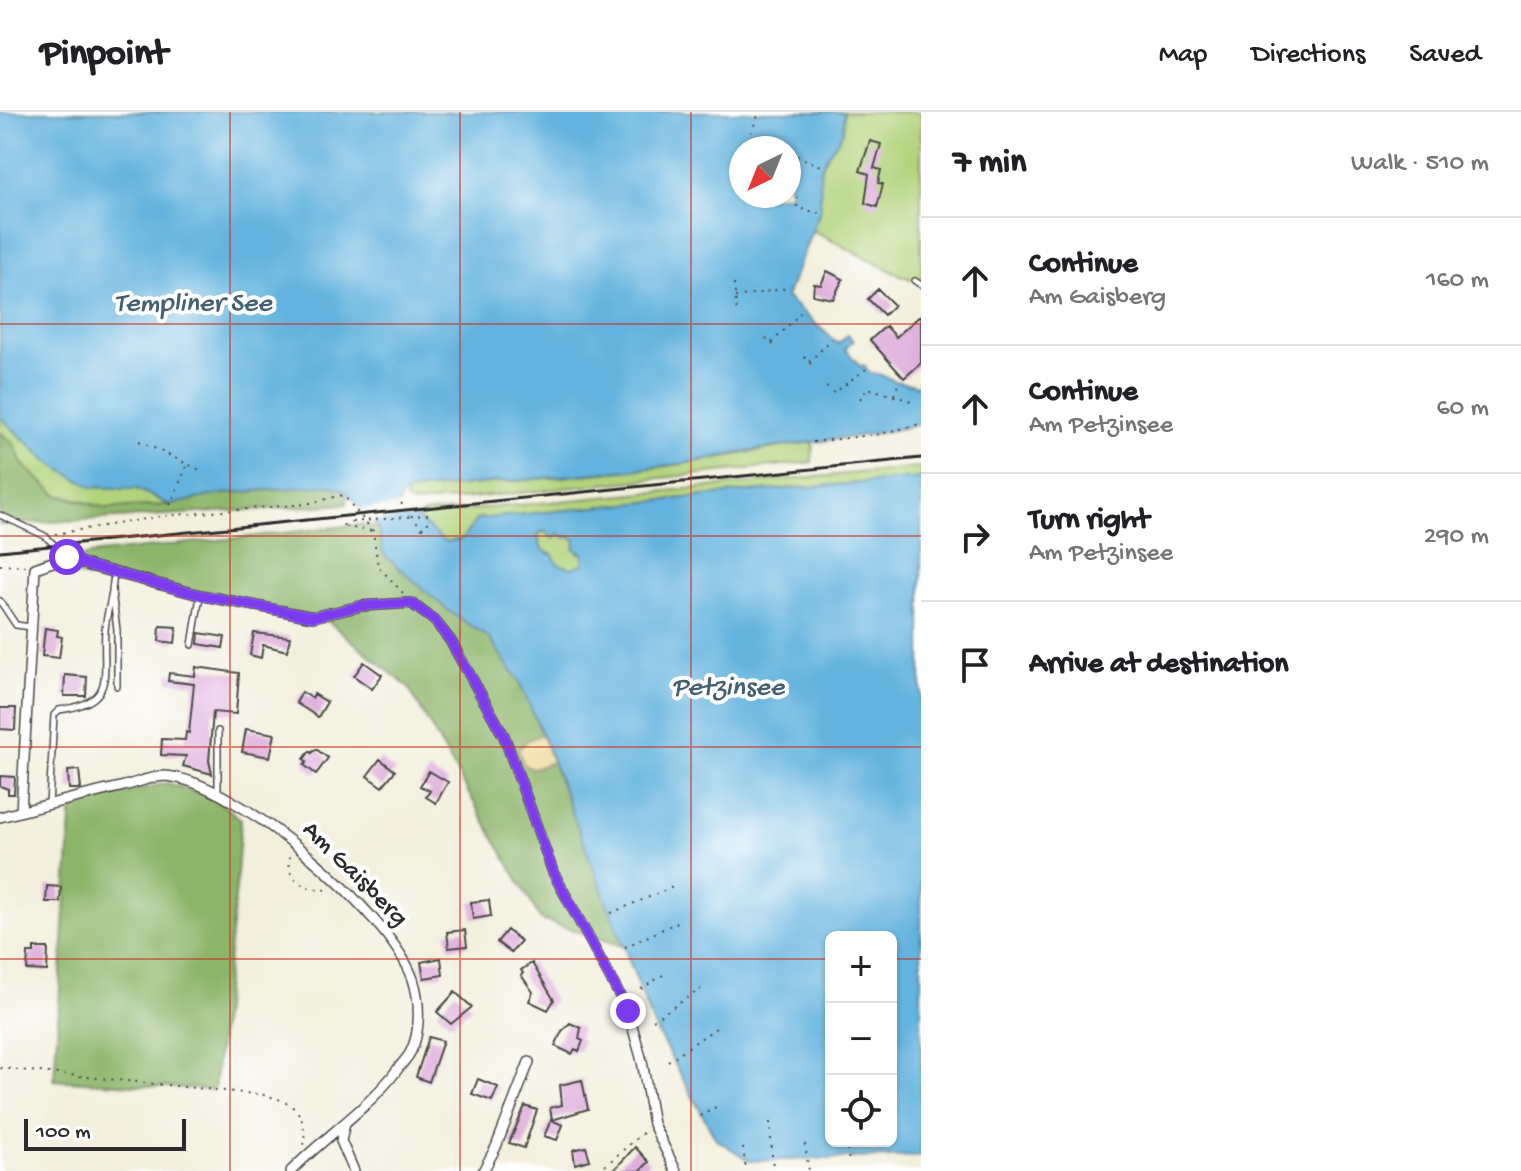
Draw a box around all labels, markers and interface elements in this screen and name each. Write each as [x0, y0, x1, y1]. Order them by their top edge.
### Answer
text: Pinpoint [40, 33, 168, 77]
text: Map [1159, 39, 1207, 72]
text: Directions [1251, 39, 1365, 72]
text: Saved [1409, 39, 1481, 72]
north arrow [729, 136, 801, 208]
text: 7 min [953, 144, 1026, 184]
text: Walk · 510 m [1351, 149, 1489, 180]
text: Continue [1029, 248, 1138, 283]
icon: ahead [953, 259, 997, 303]
text: 160 m [1426, 266, 1489, 297]
text: Am Gaisberg [1029, 283, 1166, 314]
water label: Templiner See [114, 288, 273, 321]
text: Continue [1029, 376, 1138, 411]
icon: ahead [953, 387, 997, 431]
text: 60 m [1436, 394, 1489, 425]
text: Am Petzinsee [1029, 411, 1173, 442]
text: Turn right [1029, 504, 1149, 539]
icon: right [953, 515, 997, 559]
text: 290 m [1424, 522, 1489, 553]
route start [49, 539, 85, 575]
text: Am Petzinsee [1029, 539, 1173, 570]
icon: arrive [953, 643, 997, 687]
text: Arrive at destination [1029, 648, 1289, 683]
water label: Petzinsee [672, 672, 786, 705]
street label: Am Gaisberg [295, 816, 413, 934]
map controls [825, 931, 897, 1147]
button: + [825, 931, 897, 1003]
route end [610, 993, 646, 1029]
button: − [825, 1003, 897, 1075]
button: locate [825, 1075, 897, 1147]
scale bar [24, 1115, 186, 1151]
text: 100 m [36, 1120, 91, 1146]

